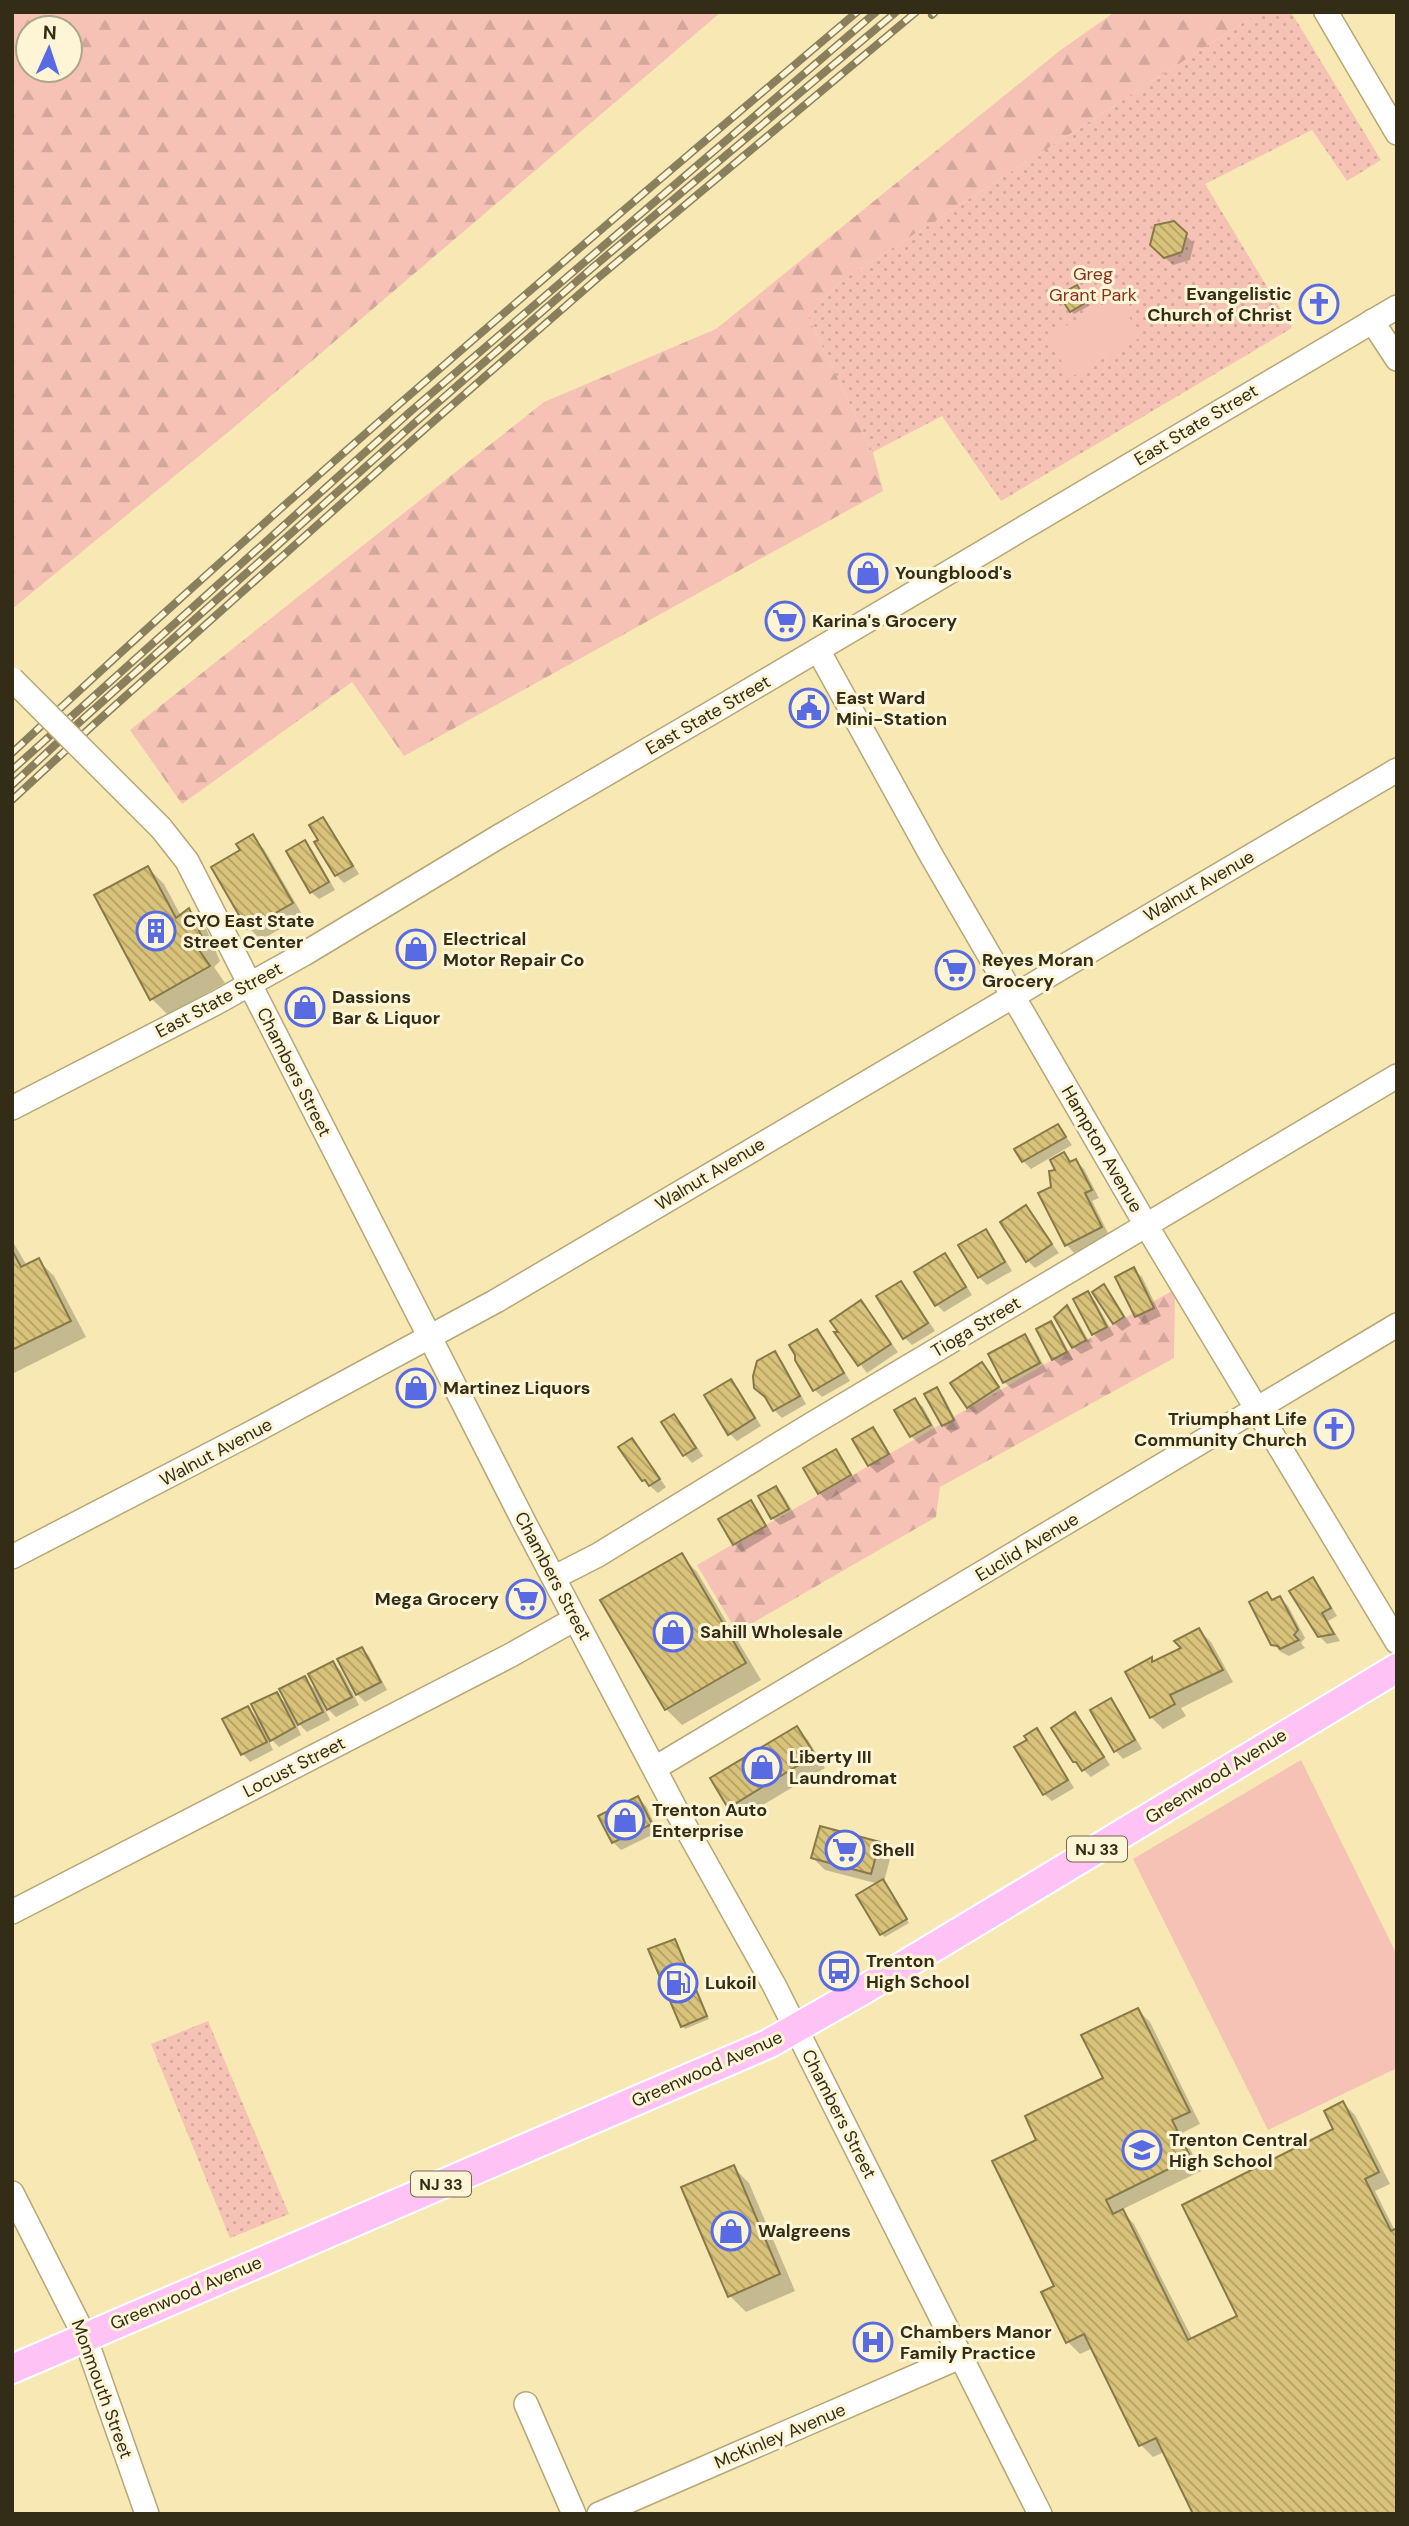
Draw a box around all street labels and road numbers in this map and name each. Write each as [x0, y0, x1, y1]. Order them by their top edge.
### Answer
street label: East State Street [1130, 379, 1262, 471]
street label: East State Street [641, 670, 775, 760]
street label: Walnut Avenue [1139, 845, 1259, 927]
street label: East State Street [151, 956, 287, 1044]
street label: Chambers Street [251, 1003, 337, 1141]
street label: Hampton Avenue [1056, 1081, 1148, 1217]
street label: Walnut Avenue [651, 1132, 769, 1216]
street label: Tioga Street [927, 1291, 1025, 1363]
street label: Walnut Avenue [156, 1412, 276, 1492]
street label: Euclid Avenue [971, 1507, 1083, 1587]
street label: Chambers Street [509, 1508, 597, 1644]
street label: Greenwood Avenue [1141, 1723, 1291, 1829]
street label: Locust Street [239, 1731, 349, 1803]
road number: NJ 33 [1067, 1837, 1127, 1862]
street label: Greenwood Avenue [628, 2025, 786, 2113]
street label: Chambers Street [796, 2045, 882, 2183]
road number: NJ 33 [411, 2172, 471, 2196]
street label: Greenwood Avenue [106, 2250, 266, 2336]
street label: Monmouth Street [66, 2316, 138, 2462]
street label: McKinley Avenue [711, 2398, 849, 2474]

